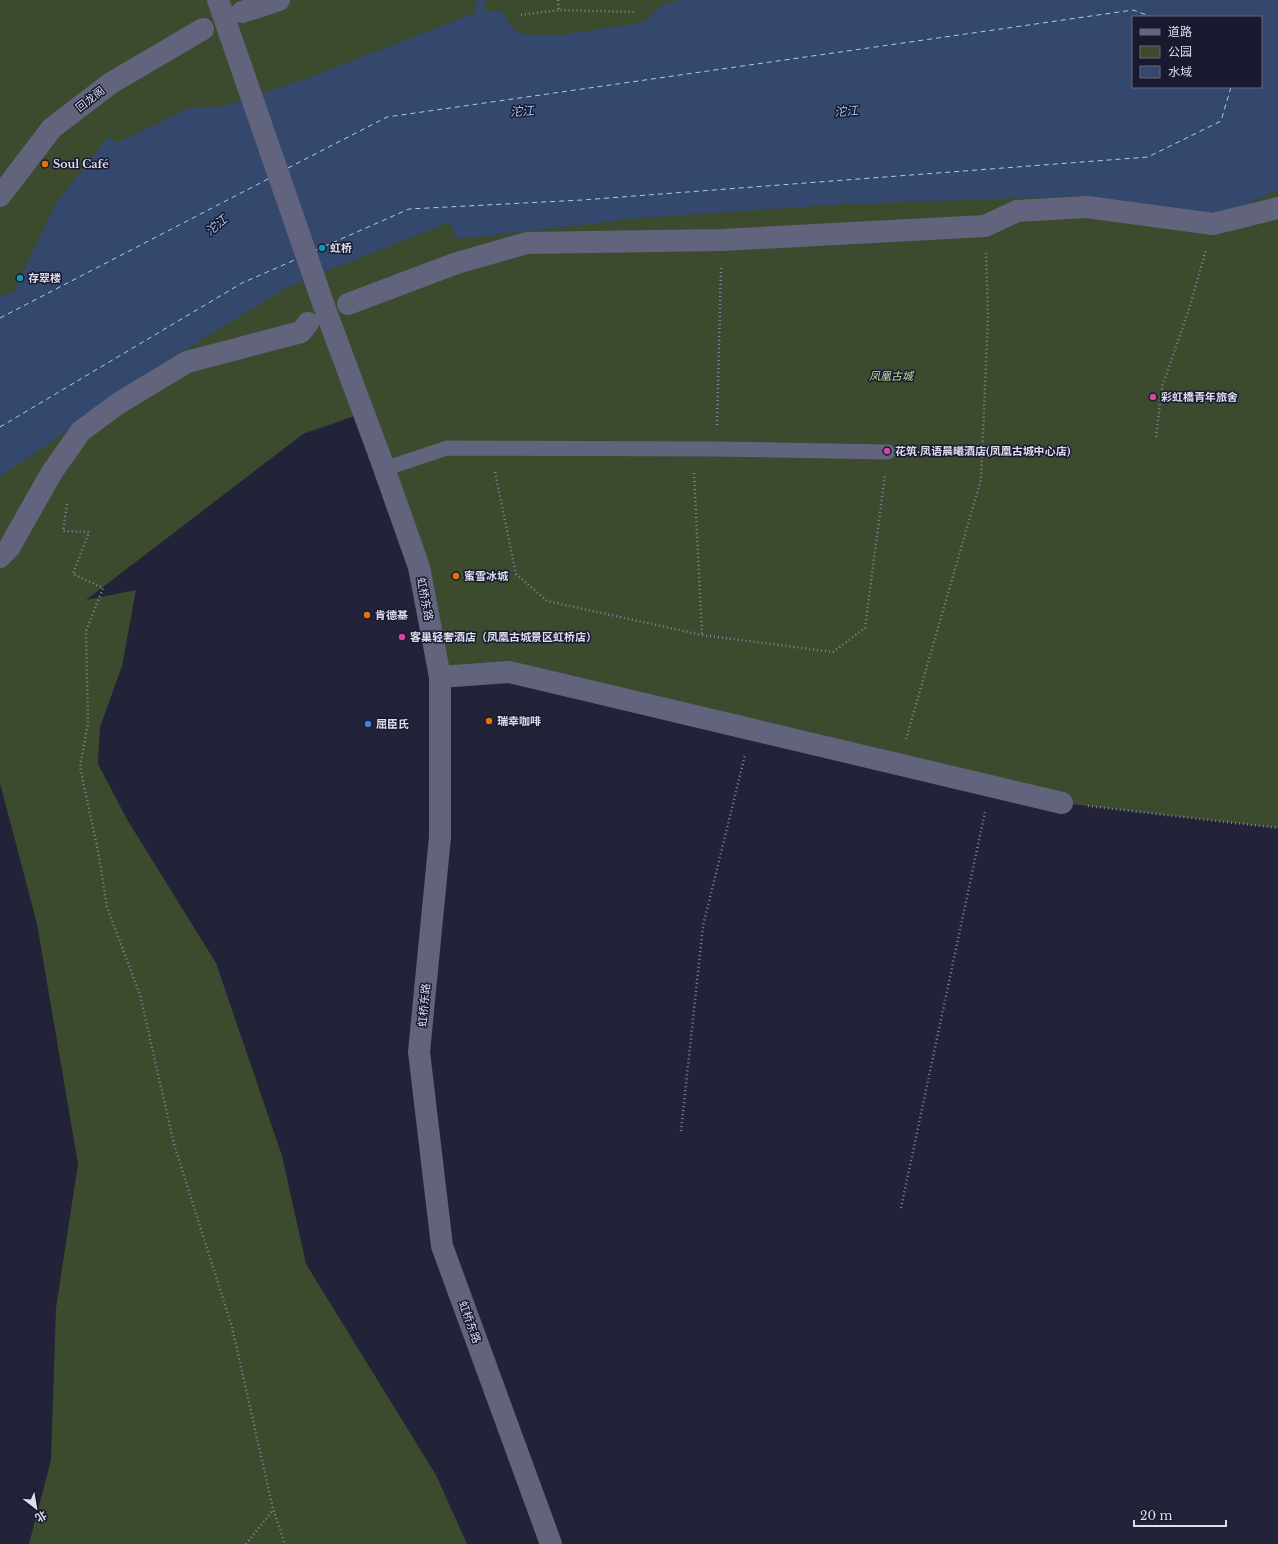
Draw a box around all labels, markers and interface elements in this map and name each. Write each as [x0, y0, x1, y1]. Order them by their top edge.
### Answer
legend [1132, 16, 1262, 88]
text: 道路 [1168, 24, 1192, 39]
text: 公园 [1168, 44, 1192, 59]
text: 水域 [1168, 64, 1192, 79]
street label: 回龙阁 [73, 83, 107, 115]
water label: 沱江 [833, 102, 861, 120]
water label: 沱江 [509, 103, 536, 119]
place label: Soul Café [53, 157, 109, 171]
marker: Soul Café [40, 159, 50, 169]
water label: 沱江 [202, 210, 232, 238]
place label: 虹桥 [330, 241, 352, 255]
marker: 虹桥 [317, 243, 327, 253]
place label: 存翠楼 [28, 271, 61, 285]
marker: 存翠楼 [15, 273, 25, 283]
park label: 凤凰古城 [869, 369, 915, 383]
place label: 彩虹橋青年旅舍 [1161, 390, 1238, 404]
marker: 彩虹橋青年旅舍 [1148, 392, 1158, 402]
place label: 花筑·凤语晨曦酒店(凤凰古城中心店) [895, 444, 1071, 458]
marker: 花筑·凤语晨曦酒店(凤凰古城中心店) [882, 446, 892, 456]
place label: 蜜雪冰城 [464, 569, 509, 583]
marker: 蜜雪冰城 [451, 571, 461, 581]
street label: 虹桥东路 [414, 576, 436, 622]
place label: 肯德基 [375, 608, 408, 622]
marker: 肯德基 [362, 610, 372, 620]
place label: 客巢轻奢酒店（凤凰古城景区虹桥店） [410, 630, 597, 644]
marker: 客巢轻奢酒店（凤凰古城景区虹桥店） [397, 632, 407, 642]
place label: 瑞幸咖啡 [497, 714, 541, 728]
marker: 瑞幸咖啡 [484, 716, 494, 726]
place label: 屈臣氏 [376, 717, 409, 731]
marker: 屈臣氏 [363, 719, 373, 729]
street label: 虹桥东路 [415, 982, 433, 1028]
street label: 虹桥东路 [456, 1299, 484, 1345]
north arrow [16, 1488, 56, 1528]
scale bar [1134, 1502, 1226, 1528]
text: 北 [33, 1508, 49, 1525]
text: 20 m [1140, 1508, 1172, 1523]

